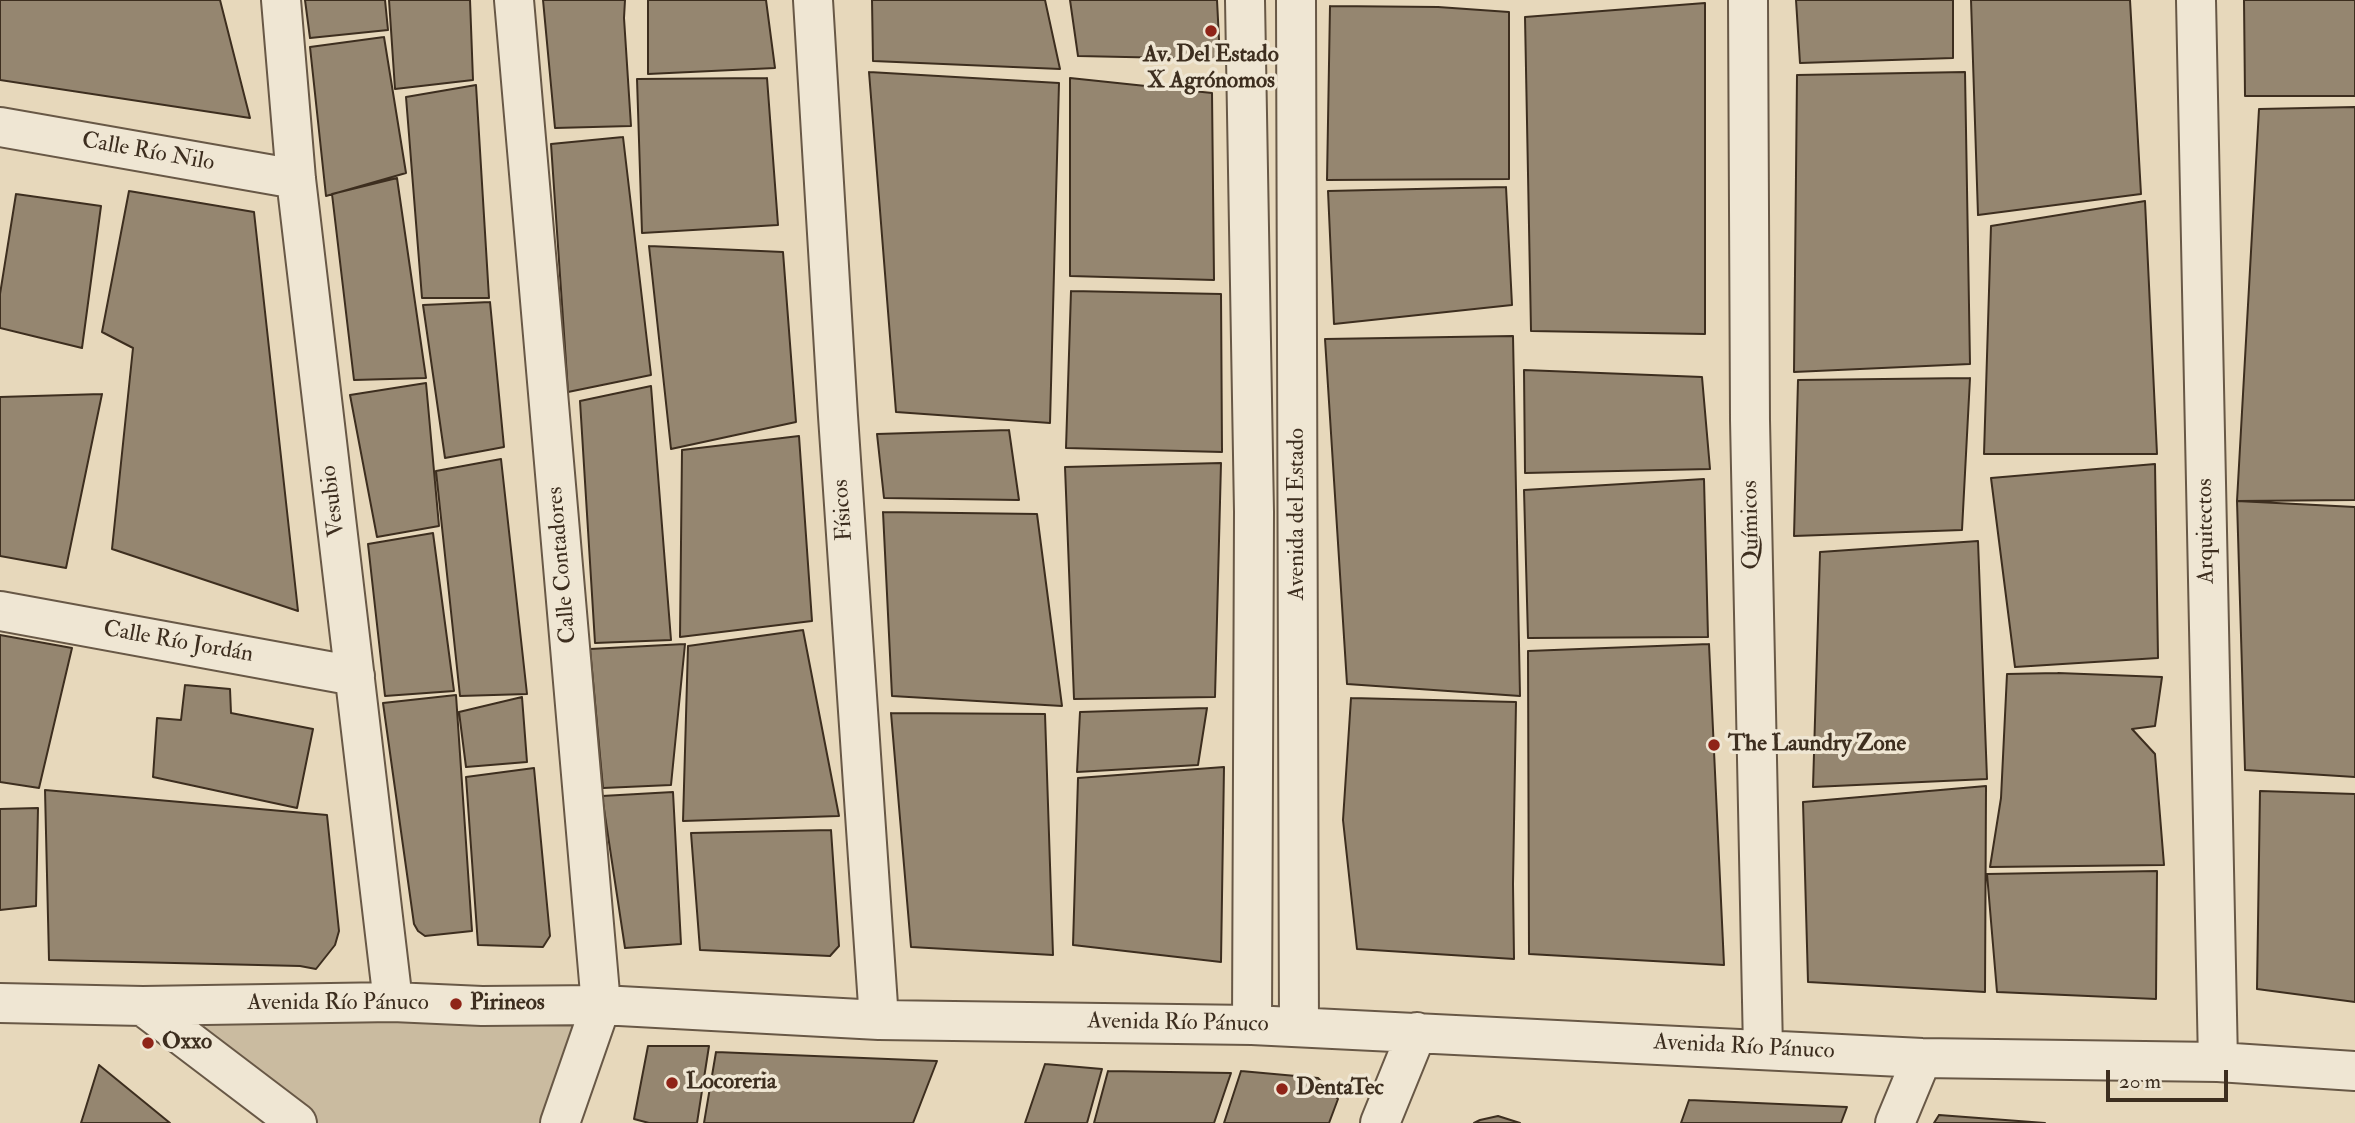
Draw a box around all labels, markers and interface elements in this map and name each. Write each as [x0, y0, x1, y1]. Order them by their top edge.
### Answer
marker: Av. Del Estado X Agrónomos [1203, 23, 1219, 39]
place label: Av. Del Estado X Agrónomos [1143, 42, 1279, 96]
street label: Calle Río Nilo [80, 128, 216, 178]
street label: Avenida del Estado [1284, 428, 1312, 600]
street label: Vesubio [316, 464, 352, 538]
street label: Físicos [828, 478, 860, 542]
street label: Arquitectos [2192, 478, 2222, 584]
street label: Químicos [1737, 480, 1767, 570]
street label: Calle Contadores [542, 485, 584, 645]
street label: Calle Río Jordán [101, 616, 255, 670]
place label: The Laundry Zone [1728, 731, 1906, 759]
marker: The Laundry Zone [1706, 737, 1722, 753]
street label: Avenida Río Pánuco [247, 990, 429, 1018]
place label: Pirineos [470, 990, 545, 1018]
marker: Pirineos [448, 996, 464, 1012]
street label: Avenida Río Pánuco [1087, 1009, 1269, 1039]
place label: Oxxo [162, 1029, 212, 1057]
street label: Avenida Río Pánuco [1653, 1029, 1835, 1067]
marker: Oxxo [140, 1035, 156, 1051]
scale bar [2110, 1056, 2232, 1100]
text: 20 m [2119, 1068, 2161, 1095]
place label: Locoreria [686, 1069, 776, 1097]
marker: Locoreria [664, 1075, 680, 1091]
place label: DentaTec [1296, 1075, 1384, 1103]
marker: DentaTec [1274, 1081, 1290, 1097]

